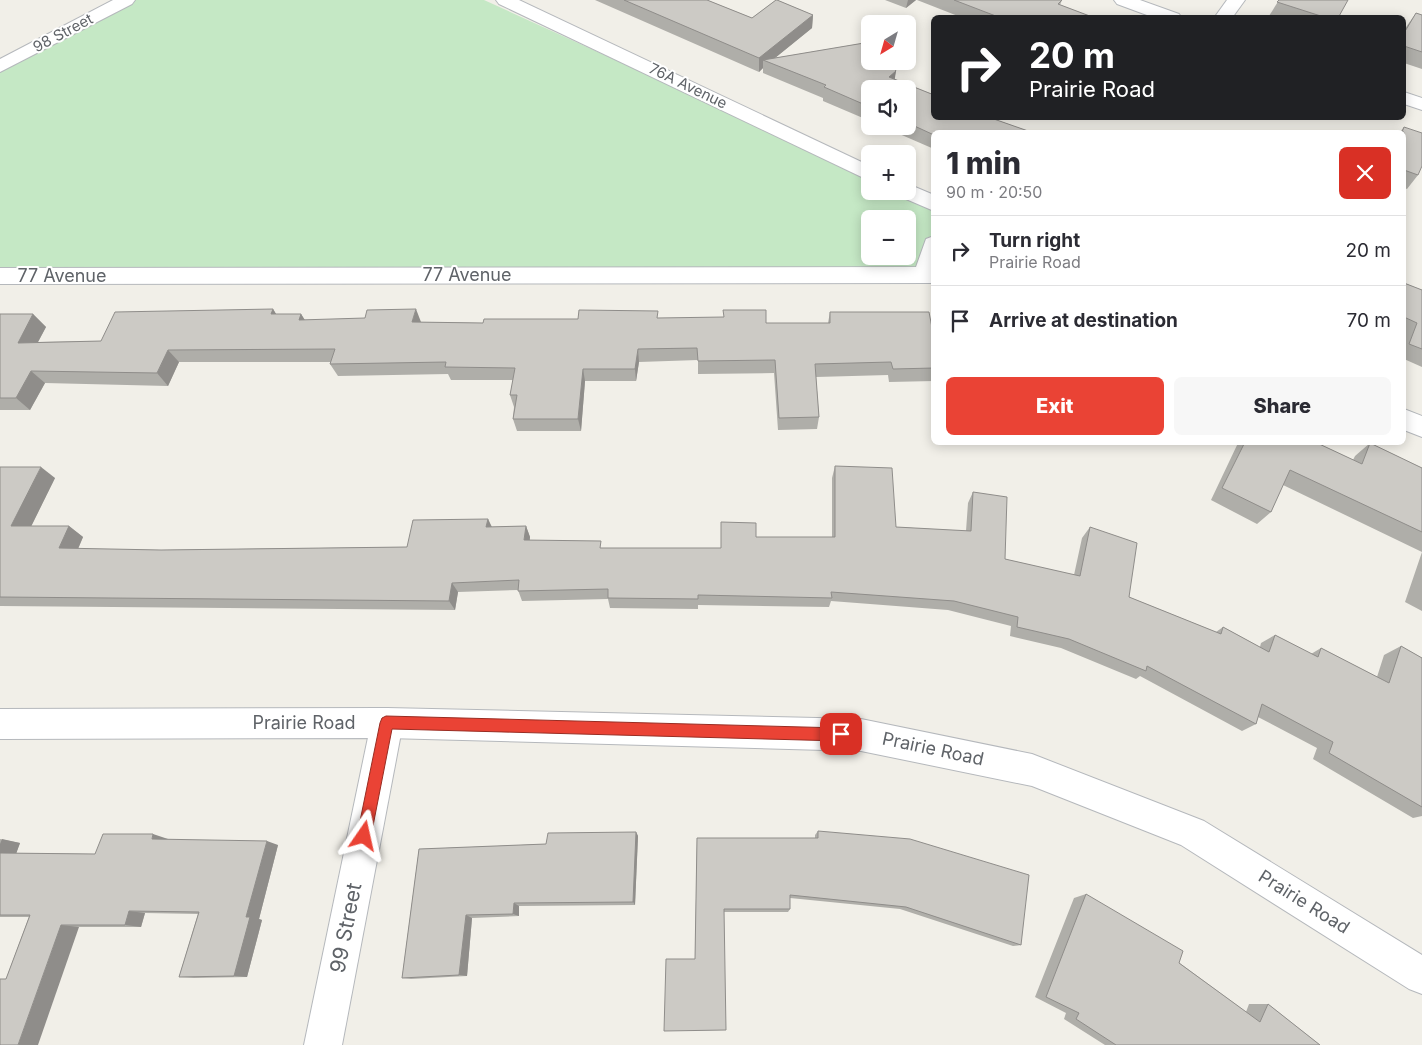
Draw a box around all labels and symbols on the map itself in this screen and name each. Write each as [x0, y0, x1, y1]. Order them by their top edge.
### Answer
street label: 98 Street [30, 9, 96, 56]
north arrow [861, 15, 916, 70]
street label: 76A Avenue [646, 58, 731, 113]
street label: 77 Avenue [422, 264, 512, 285]
street label: 77 Avenue [17, 265, 107, 286]
street label: Prairie Road [252, 712, 356, 733]
pin [820, 713, 862, 755]
street label: Prairie Road [880, 728, 986, 770]
position arrow [337, 809, 389, 861]
street label: Prairie Road [1255, 865, 1354, 938]
street label: 99 Street [325, 881, 367, 975]

